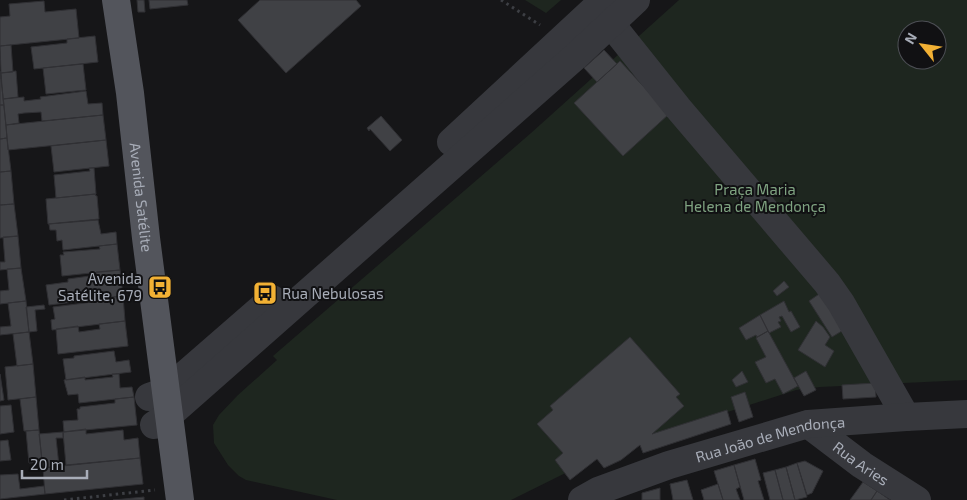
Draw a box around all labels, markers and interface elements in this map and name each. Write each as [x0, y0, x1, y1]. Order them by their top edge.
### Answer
north arrow [897, 20, 947, 70]
text: N [900, 30, 920, 47]
street label: Avenida Satélite [127, 142, 157, 253]
park label: Praça Maria Helena de Mendonça [684, 180, 826, 216]
place label: Avenida Satélite, 679 [58, 269, 142, 304]
bus stop icon: Avenida Satélite, 679 [147, 274, 173, 300]
bus stop icon: Rua Nebulosas [252, 280, 278, 306]
place label: Rua Nebulosas [282, 284, 384, 302]
street label: Rua João de Mendonça [693, 412, 846, 466]
street label: Rua Aries [830, 437, 892, 489]
scale bar [22, 448, 88, 480]
text: 20 m [30, 455, 64, 473]

